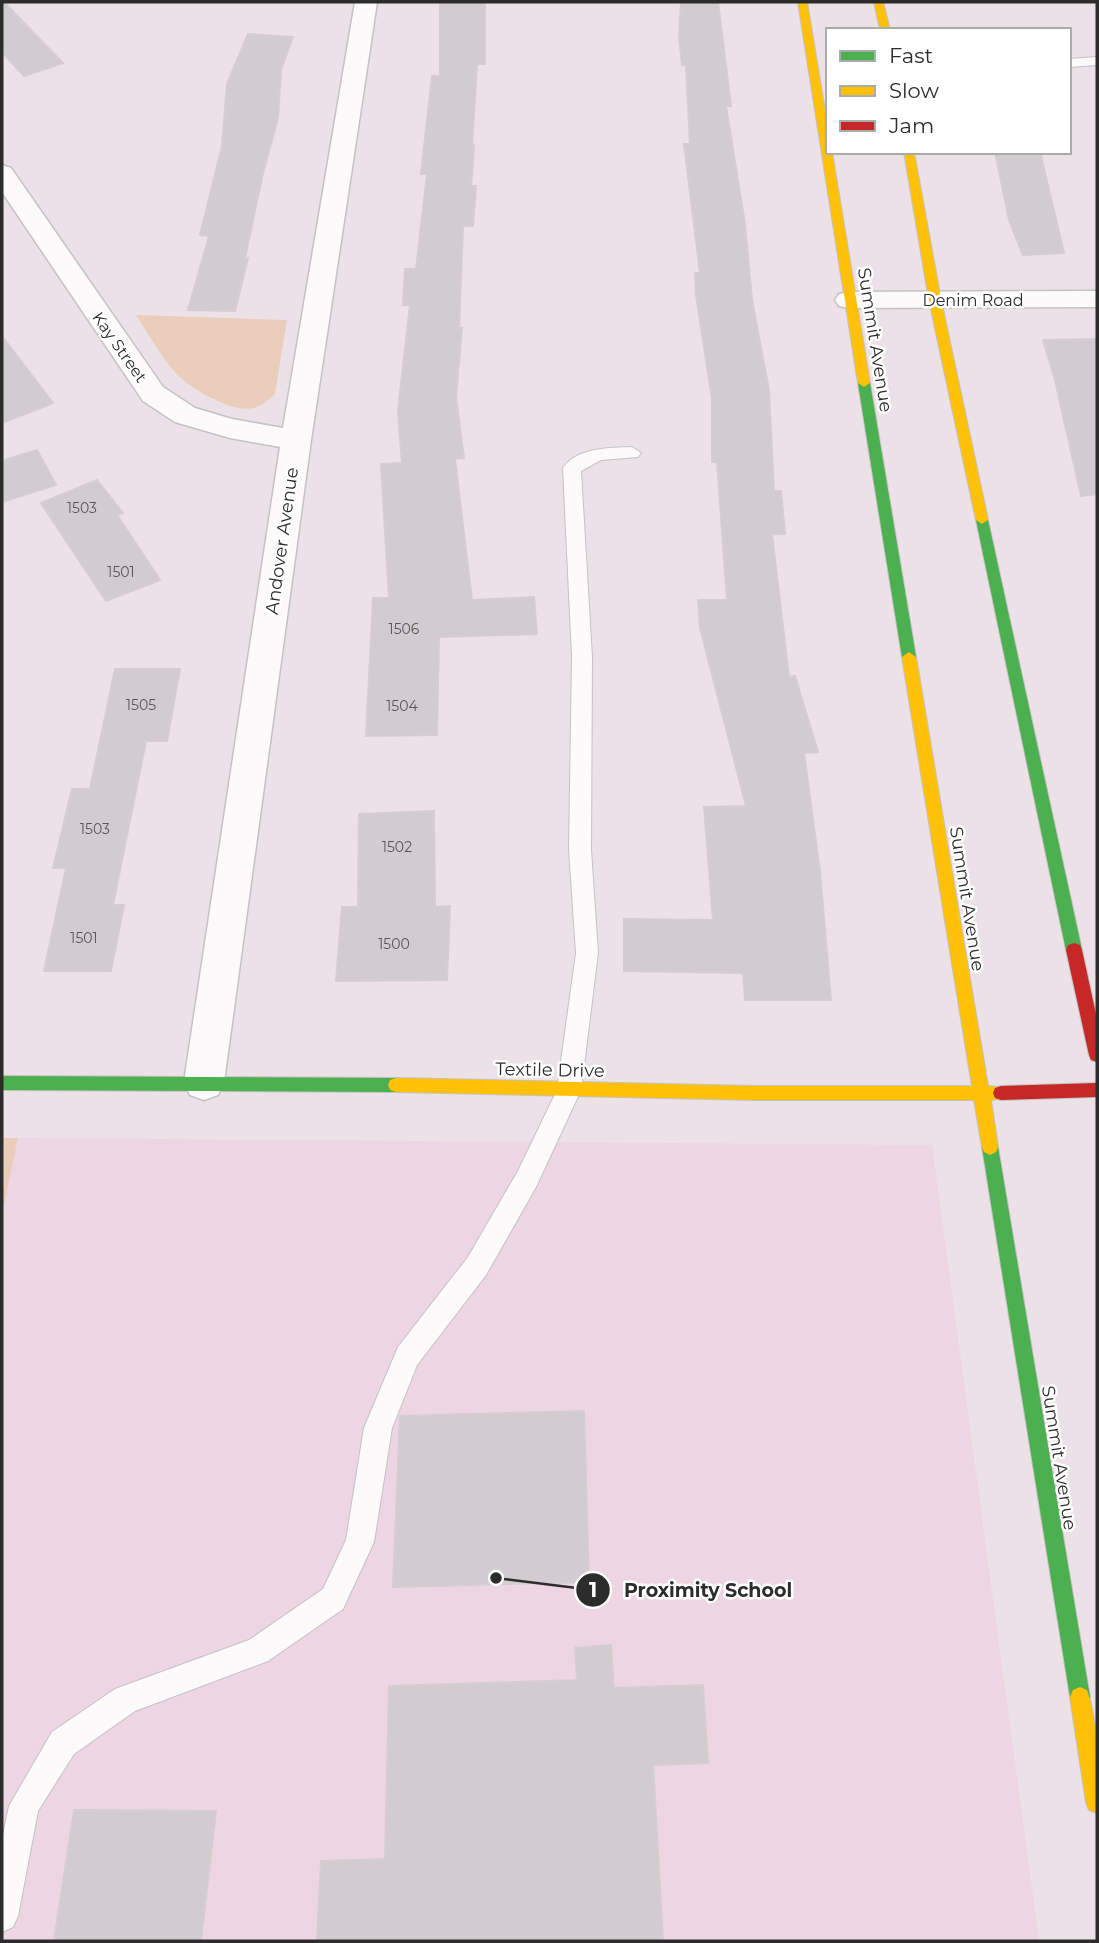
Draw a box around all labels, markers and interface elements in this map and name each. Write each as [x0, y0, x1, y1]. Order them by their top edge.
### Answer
legend [826, 28, 1071, 154]
text: Fast [889, 43, 933, 68]
text: Slow [889, 78, 939, 103]
text: Jam [888, 113, 934, 138]
street label: Summit Avenue [853, 266, 897, 414]
street label: Denim Road [922, 291, 1024, 310]
street label: Kay Street [88, 308, 151, 387]
street label: Andover Avenue [261, 466, 303, 616]
house number: 1503 [67, 499, 97, 517]
house number: 1501 [107, 563, 135, 581]
house number: 1506 [389, 620, 420, 638]
house number: 1505 [126, 696, 156, 714]
house number: 1504 [386, 697, 418, 715]
house number: 1503 [80, 820, 110, 838]
street label: Summit Avenue [945, 825, 989, 973]
house number: 1502 [382, 838, 412, 856]
house number: 1501 [70, 929, 98, 947]
house number: 1500 [378, 935, 410, 953]
street label: Textile Drive [495, 1058, 605, 1082]
street label: Summit Avenue [1037, 1384, 1081, 1532]
callout: Proximity School [575, 1570, 806, 1610]
text: 1 [589, 1577, 597, 1602]
text: Proximity School [624, 1579, 792, 1602]

